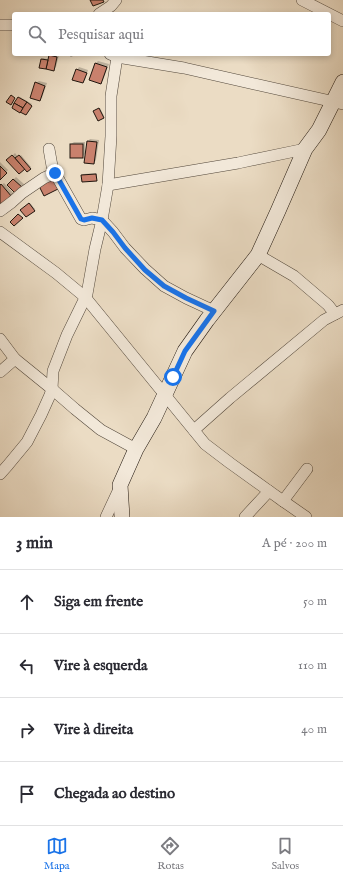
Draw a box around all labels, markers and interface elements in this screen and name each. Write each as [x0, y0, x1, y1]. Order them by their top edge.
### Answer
search box [12, 12, 331, 56]
icon: search [26, 23, 48, 45]
text: Pesquisar aqui [58, 25, 144, 44]
route end [46, 164, 64, 182]
route start [164, 368, 182, 386]
text: 3 min [16, 533, 53, 554]
text: A pé · 200 m [262, 535, 327, 552]
icon: ahead [16, 591, 38, 613]
text: Siga em frente [54, 592, 143, 611]
text: 50 m [303, 593, 327, 610]
icon: left [16, 655, 38, 677]
text: Vire à esquerda [54, 656, 147, 675]
text: 110 m [298, 657, 327, 674]
icon: right [16, 719, 38, 741]
text: Vire à direita [54, 720, 133, 739]
text: 40 m [301, 721, 327, 738]
icon: arrive [16, 783, 38, 805]
text: Chegada ao destino [54, 784, 175, 803]
tab: Mapa [44, 835, 70, 873]
tab: Rotas [157, 835, 184, 873]
tab: Salvos [271, 835, 299, 873]

